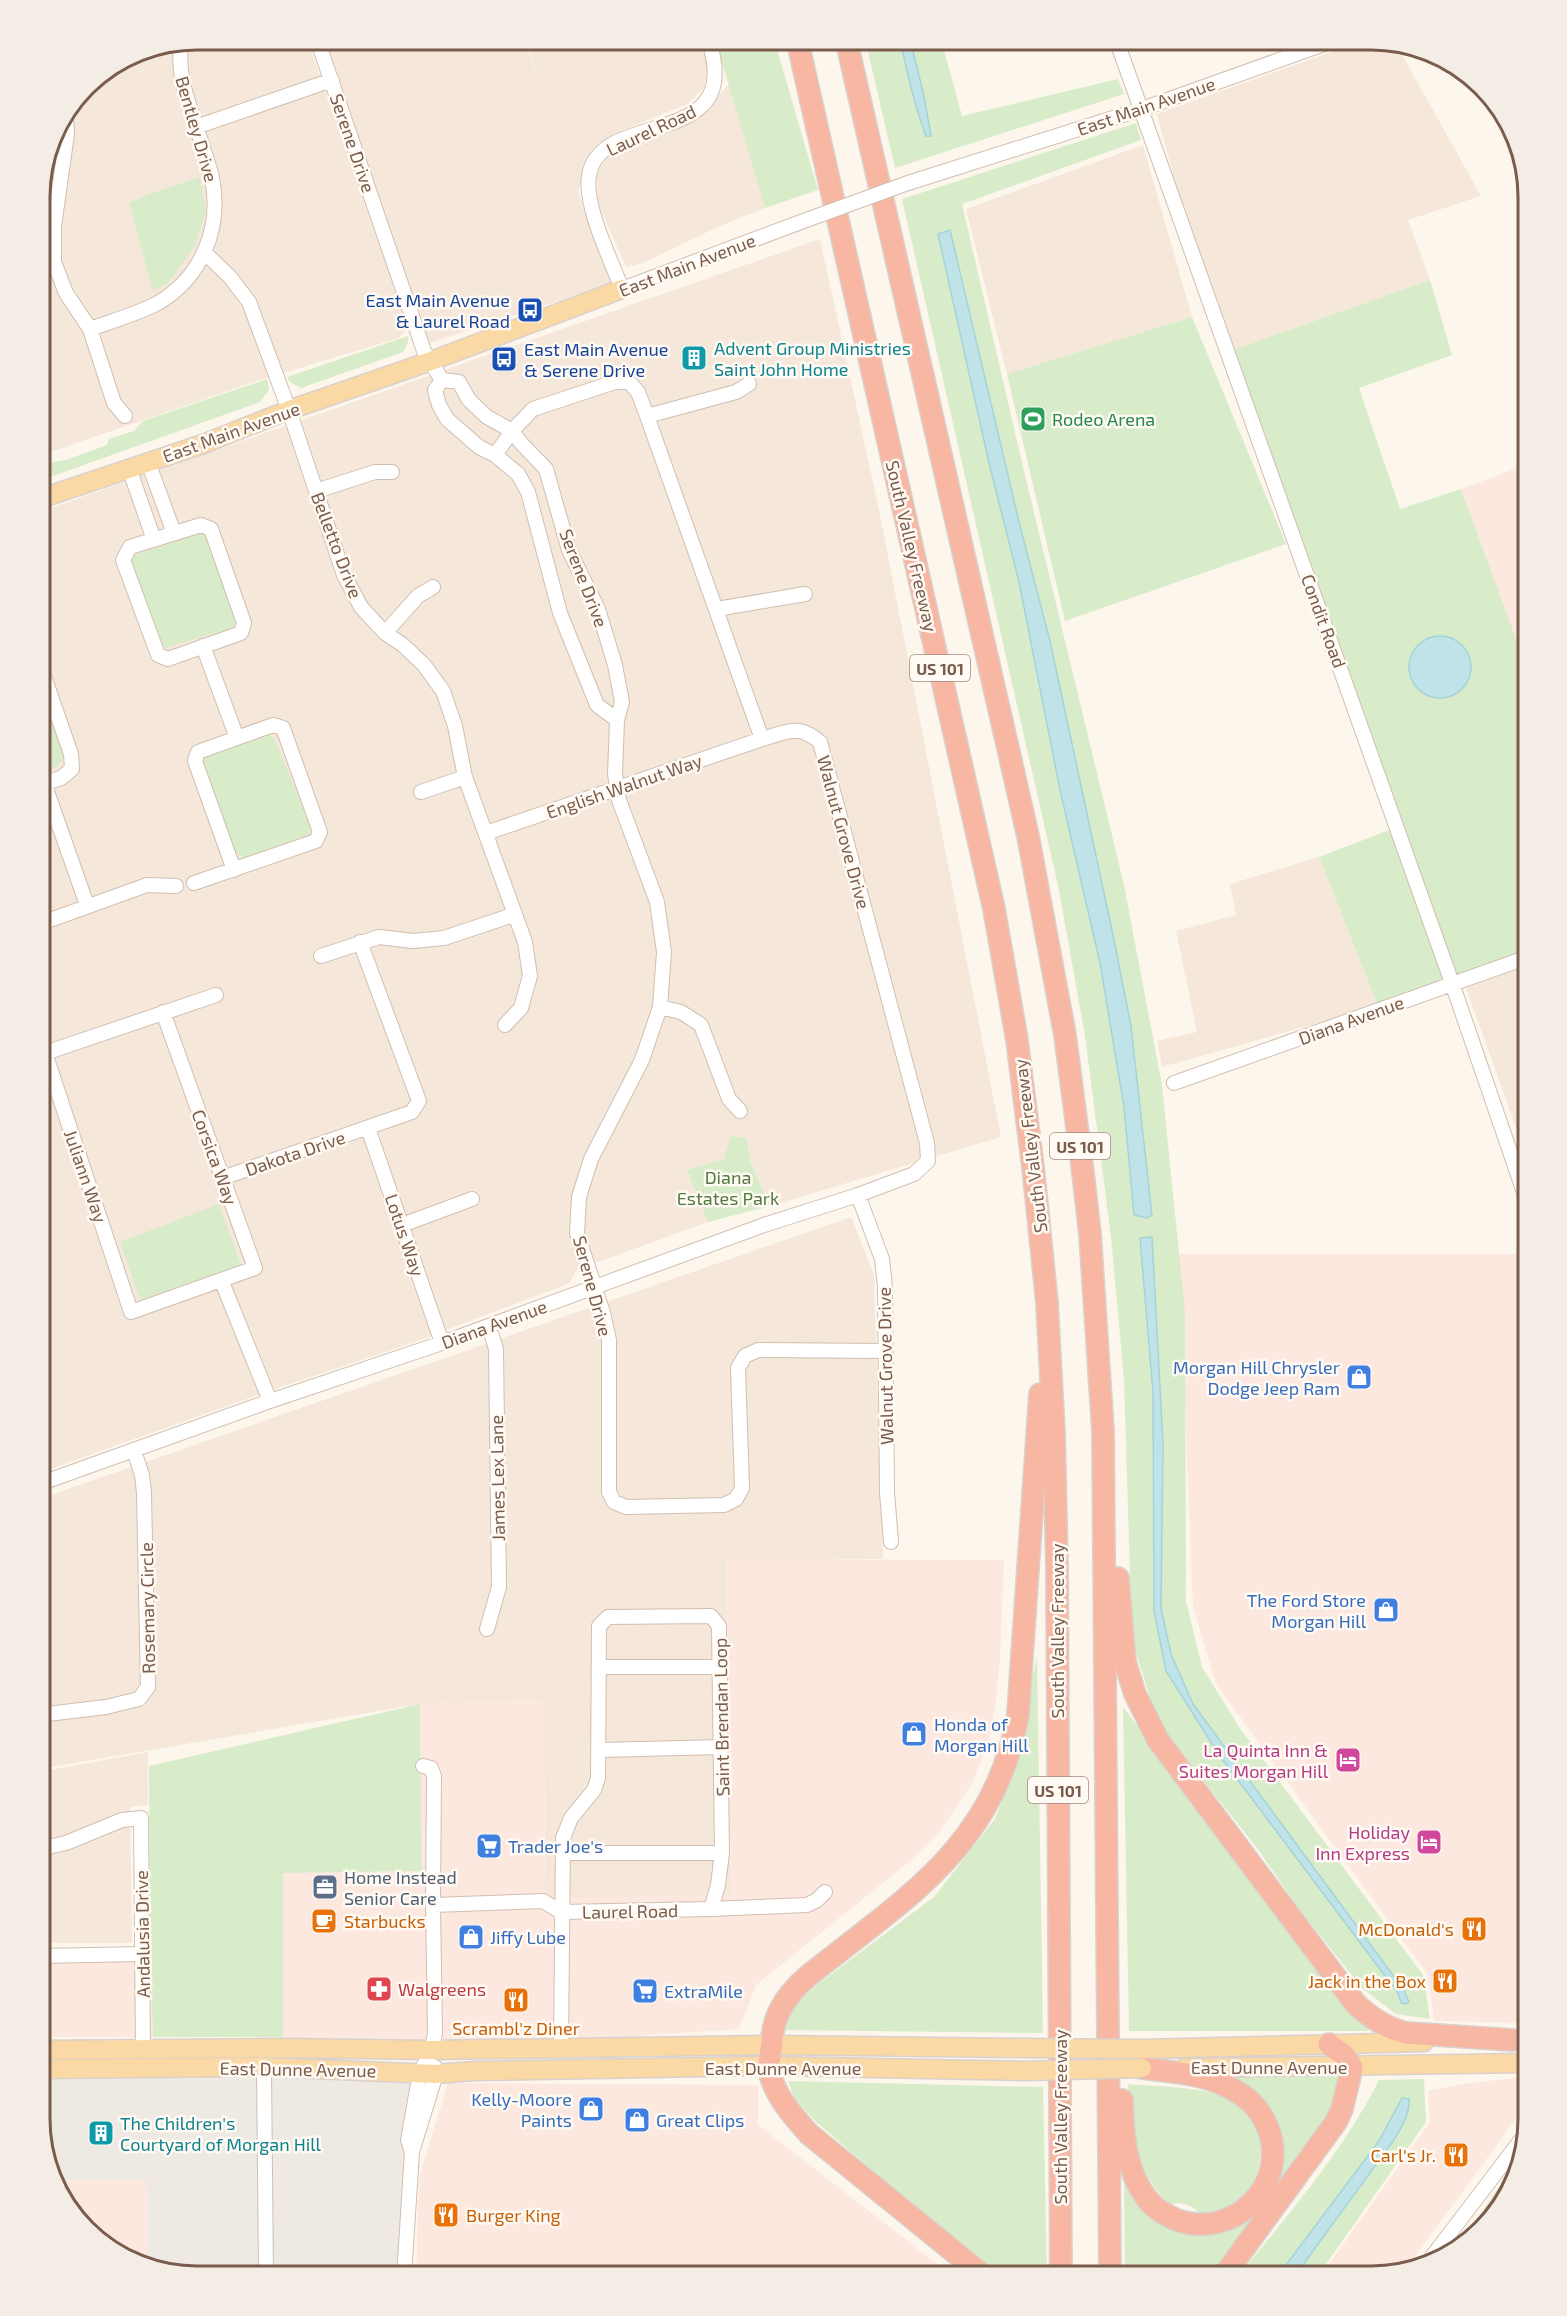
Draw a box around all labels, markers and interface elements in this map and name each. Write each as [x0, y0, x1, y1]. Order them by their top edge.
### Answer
street label: East Main Avenue [1074, 72, 1218, 140]
street label: Bentley Drive [171, 74, 223, 184]
street label: Serene Drive [326, 91, 380, 195]
street label: Laurel Road [603, 100, 699, 160]
street label: East Main Avenue [616, 229, 758, 301]
place label: East Main Avenue & Laurel Road [366, 289, 510, 332]
bus stop icon: East Main Avenue & Laurel Road [515, 295, 545, 325]
place label: Advent Group Ministries Saint John Home [714, 337, 911, 380]
place label: East Main Avenue & Serene Drive [524, 338, 668, 381]
building icon: Advent Group Ministries Saint John Home [679, 343, 709, 373]
bus stop icon: East Main Avenue & Serene Drive [489, 344, 519, 374]
street label: East Main Avenue [159, 397, 303, 467]
sports icon: Rodeo Arena [1018, 404, 1048, 434]
place label: Rodeo Arena [1052, 408, 1155, 430]
street label: South Valley Freeway [882, 458, 943, 634]
street label: Belletto Drive [307, 489, 367, 601]
street label: Serene Drive [555, 526, 613, 630]
street label: Condit Road [1297, 571, 1351, 671]
road number: US 101 [910, 655, 970, 681]
street label: English Walnut Way [543, 749, 705, 823]
street label: Walnut Grove Drive [813, 753, 875, 911]
street label: Diana Avenue [1295, 991, 1407, 1049]
street label: South Valley Freeway [1008, 1057, 1052, 1234]
street label: Corsica Way [188, 1106, 243, 1208]
street label: Dakota Drive [242, 1126, 348, 1180]
street label: Juliann Way [60, 1127, 112, 1226]
road number: US 101 [1050, 1133, 1110, 1159]
park label: Diana Estates Park [677, 1166, 779, 1209]
street label: Lotus Way [381, 1191, 430, 1280]
street label: Serene Drive [569, 1233, 617, 1339]
street label: Walnut Grove Drive [873, 1287, 897, 1445]
street label: Diana Avenue [438, 1295, 550, 1353]
place label: Morgan Hill Chrysler Dodge Jeep Ram [1173, 1356, 1340, 1399]
shop icon: Morgan Hill Chrysler Dodge Jeep Ram [1344, 1362, 1374, 1392]
street label: James Lex Lane [485, 1415, 509, 1541]
street label: Rosemary Circle [135, 1542, 159, 1674]
street label: South Valley Freeway [1046, 1543, 1068, 1719]
place label: The Ford Store Morgan Hill [1247, 1589, 1367, 1632]
shop icon: The Ford Store Morgan Hill [1371, 1595, 1401, 1625]
street label: Saint Brendan Loop [709, 1637, 733, 1797]
place label: Honda of Morgan Hill [934, 1713, 1029, 1756]
shop icon: Honda of Morgan Hill [899, 1719, 929, 1749]
place label: La Quinta Inn & Suites Morgan Hill [1179, 1739, 1329, 1782]
hotel icon: La Quinta Inn & Suites Morgan Hill [1333, 1745, 1363, 1775]
road number: US 101 [1028, 1777, 1088, 1803]
place label: Holiday Inn Express [1315, 1821, 1410, 1864]
hotel icon: Holiday Inn Express [1414, 1827, 1444, 1857]
supermarket icon: Trader Joe's [474, 1831, 504, 1861]
place label: Trader Joe's [508, 1835, 603, 1857]
place label: Home Instead Senior Care [344, 1866, 457, 1909]
street label: Andalusia Drive [130, 1870, 154, 1998]
office icon: Home Instead Senior Care [310, 1872, 340, 1902]
street label: Laurel Road [582, 1899, 678, 1923]
cafe icon: Starbucks [309, 1906, 339, 1936]
place label: Starbucks [344, 1910, 426, 1932]
restaurant icon: McDonald's [1459, 1914, 1489, 1944]
place label: McDonald's [1358, 1918, 1454, 1940]
shop icon: Jiffy Lube [456, 1922, 486, 1952]
place label: Jiffy Lube [490, 1926, 566, 1948]
restaurant icon: Jack in the Box [1430, 1966, 1460, 1996]
place label: Jack in the Box [1308, 1970, 1426, 1992]
pharmacy icon: Walgreens [364, 1974, 394, 2004]
supermarket icon: ExtraMile [630, 1976, 660, 2006]
place label: Walgreens [398, 1978, 486, 2000]
place label: ExtraMile [664, 1980, 743, 2002]
restaurant icon: Scrambl'z Diner [501, 1985, 531, 2015]
place label: Scrambl'z Diner [452, 2017, 580, 2039]
street label: South Valley Freeway [1049, 2029, 1071, 2205]
street label: East Dunne Avenue [1191, 2056, 1347, 2078]
street label: East Dunne Avenue [219, 2057, 377, 2081]
street label: East Dunne Avenue [705, 2057, 861, 2079]
place label: Kelly-Moore Paints [471, 2088, 572, 2131]
shop icon: Kelly-Moore Paints [576, 2094, 606, 2124]
shop icon: Great Clips [622, 2105, 652, 2135]
place label: Great Clips [656, 2109, 744, 2131]
place label: The Children's Courtyard of Morgan Hill [120, 2112, 322, 2155]
building icon: The Children's Courtyard of Morgan Hill [86, 2118, 116, 2148]
restaurant icon: Carl's Jr. [1441, 2140, 1471, 2170]
place label: Carl's Jr. [1371, 2144, 1436, 2166]
restaurant icon: Burger King [431, 2200, 461, 2230]
place label: Burger King [466, 2204, 561, 2226]

